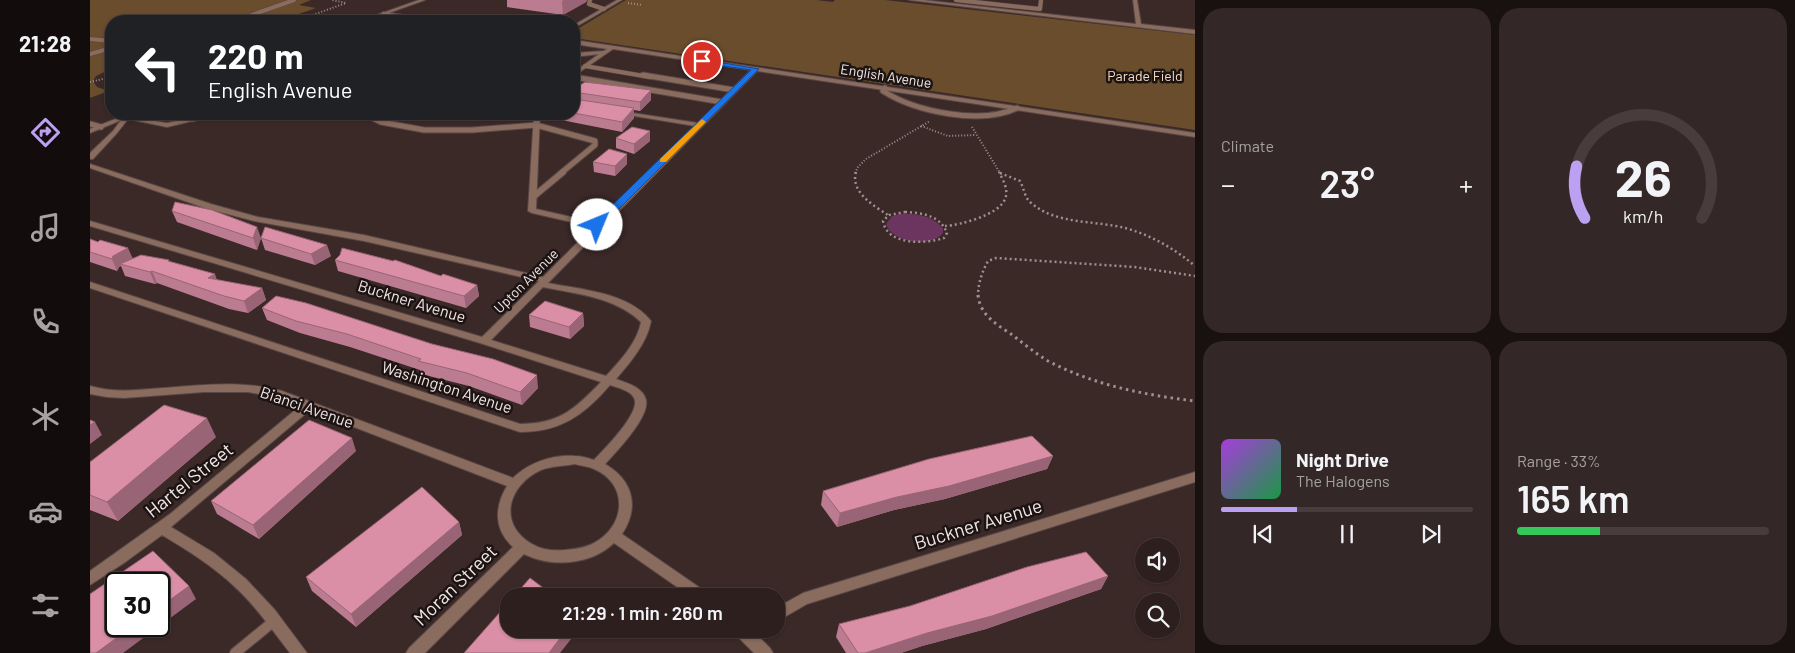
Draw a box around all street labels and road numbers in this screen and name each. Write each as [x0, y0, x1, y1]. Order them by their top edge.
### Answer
street label: English Avenue [839, 60, 933, 91]
street label: Upton Avenue [490, 245, 561, 316]
street label: Buckner Avenue [356, 275, 468, 326]
street label: Washington Avenue [380, 356, 515, 417]
street label: Bianci Avenue [258, 382, 356, 431]
street label: Hartel Street [140, 437, 237, 522]
street label: Buckner Avenue [911, 493, 1045, 554]
street label: Moran Street [408, 539, 501, 630]

